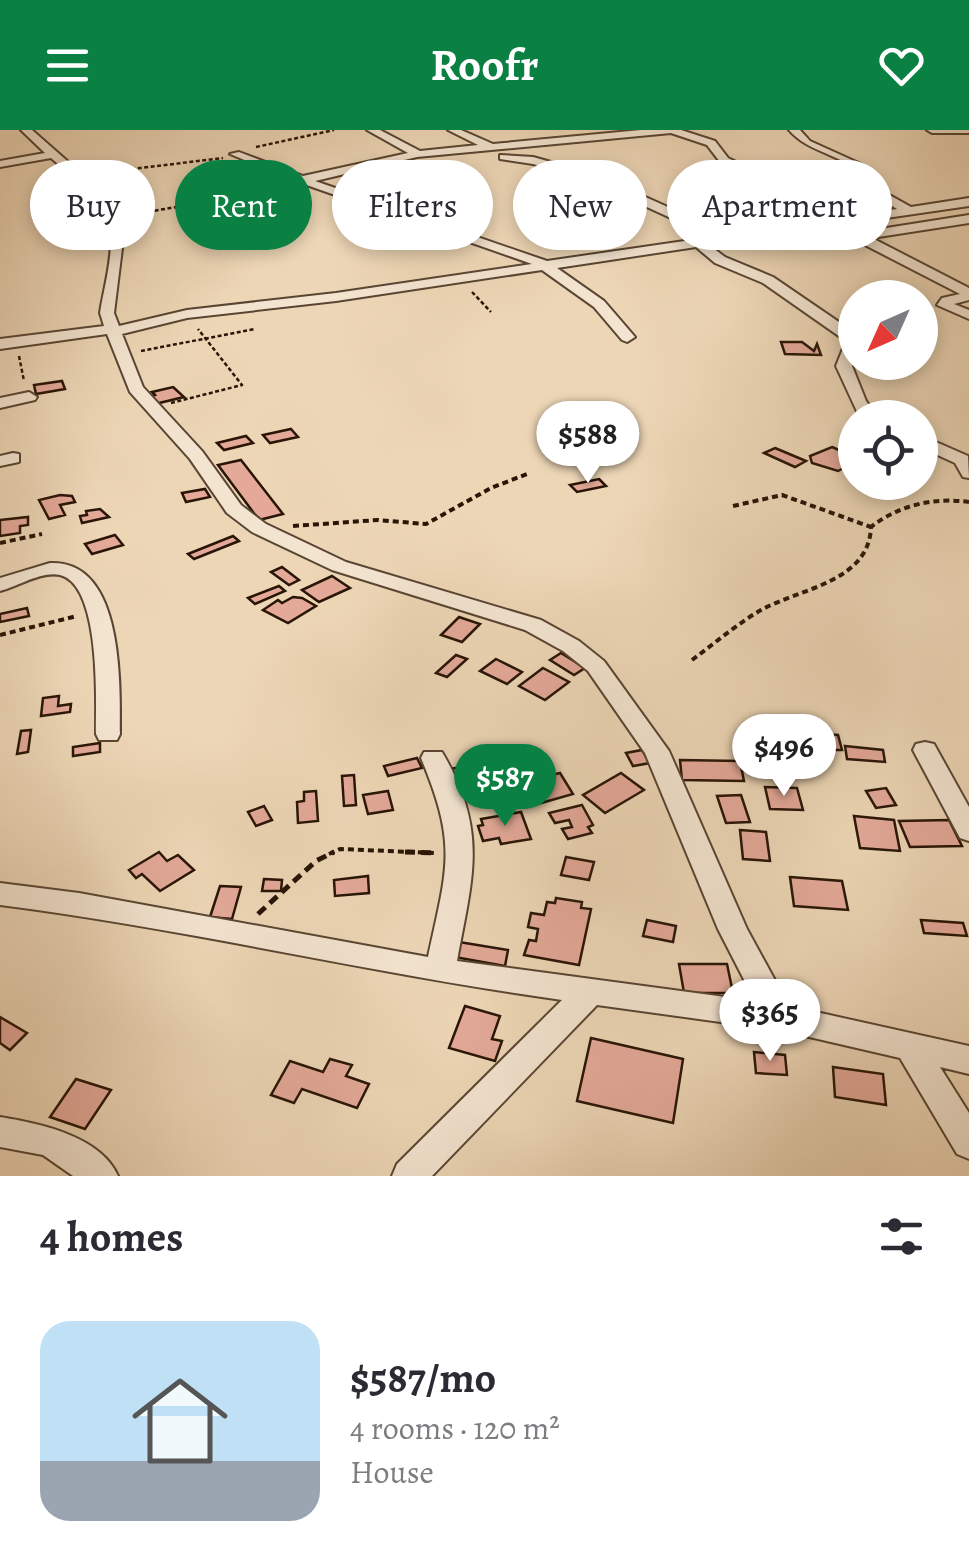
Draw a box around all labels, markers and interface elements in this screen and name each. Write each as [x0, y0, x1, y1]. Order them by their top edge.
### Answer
text: Roofr [431, 34, 538, 96]
icon: menu [40, 38, 95, 93]
icon: heart [874, 38, 929, 93]
chip: Buy [30, 160, 155, 250]
chip: Rent [175, 160, 312, 250]
chip: Filters [332, 160, 493, 250]
chip: New [513, 160, 647, 250]
chip: Apartment [667, 160, 892, 250]
north arrow [838, 280, 938, 380]
map controls [838, 280, 938, 500]
button: locate [838, 400, 938, 500]
pin: $588 [529, 401, 647, 486]
text: $588 [558, 411, 618, 455]
pin: $496 [725, 714, 843, 799]
text: $496 [754, 724, 814, 768]
pin: $587 [446, 744, 564, 829]
text: $587 [476, 754, 534, 798]
pin: $365 [711, 979, 829, 1064]
text: $365 [741, 989, 799, 1033]
text: 4 homes [40, 1208, 183, 1265]
icon: filters [874, 1209, 929, 1264]
text: $587/mo [350, 1349, 496, 1406]
icon: home [120, 1361, 240, 1481]
text: 4 rooms · 120 m² [350, 1406, 560, 1450]
text: House [350, 1450, 434, 1494]

